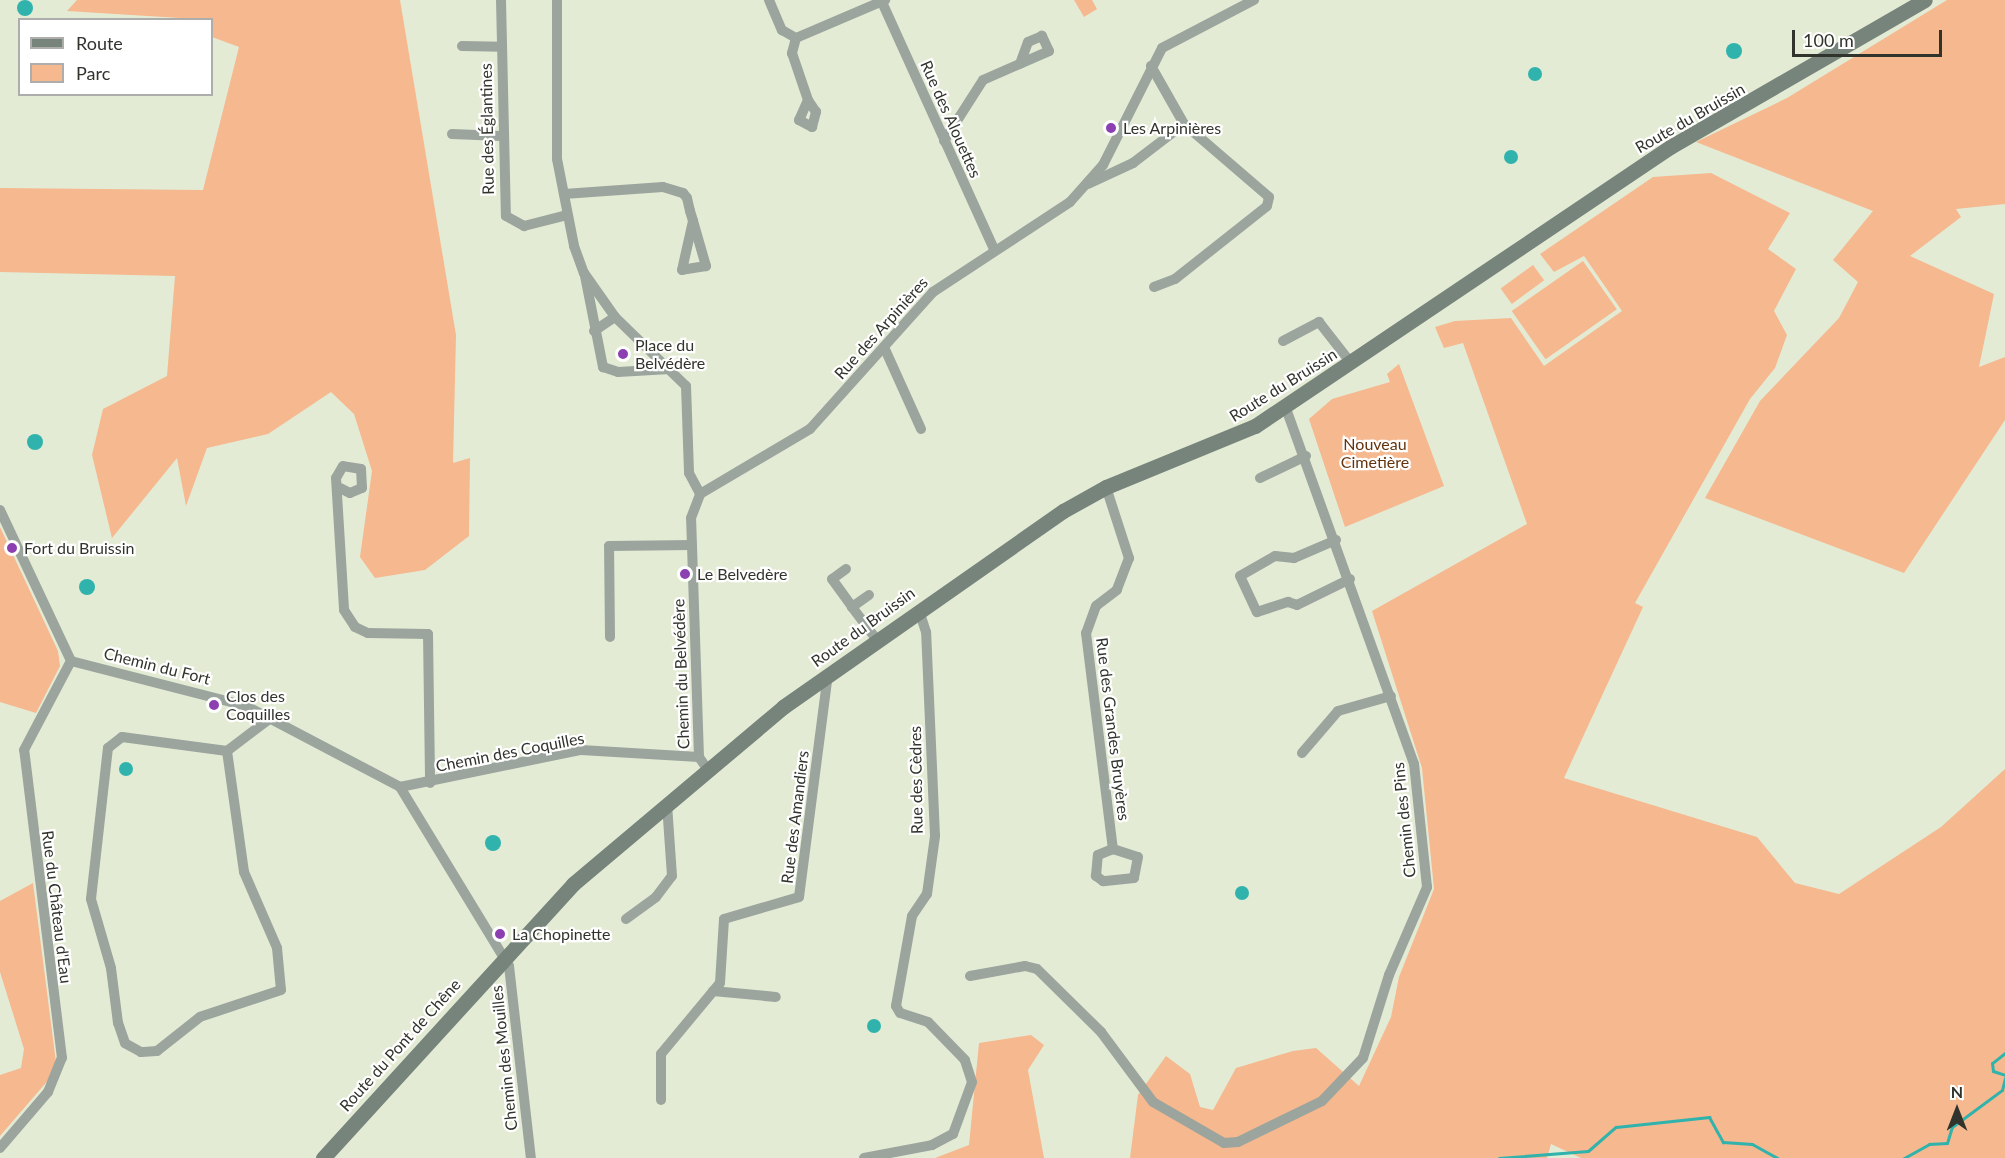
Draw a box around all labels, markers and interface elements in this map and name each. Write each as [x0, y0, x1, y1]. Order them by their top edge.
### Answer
legend [18, 18, 213, 96]
scale bar [1795, 18, 1945, 56]
text: 100 m [1803, 29, 1854, 51]
text: Route [76, 32, 123, 54]
street label: Rue des Alouettes [916, 57, 986, 181]
text: Parc [76, 62, 110, 84]
street label: Rue des Églantines [476, 63, 498, 195]
street label: Route du Bruissin [1632, 79, 1748, 157]
place label: Les Arpinières [1123, 118, 1222, 138]
marker: Les Arpinières [1104, 121, 1118, 135]
street label: Rue des Arpinières [830, 273, 932, 383]
place label: Place du Belvédère [635, 335, 705, 373]
street label: Route du Bruissin [1226, 344, 1340, 426]
marker: Place du Belvédère [616, 347, 630, 361]
park label: Nouveau Cimetière [1341, 434, 1409, 472]
place label: Fort du Bruissin [24, 538, 134, 558]
marker: Fort du Bruissin [5, 541, 19, 555]
place label: Le Belvedère [697, 564, 787, 584]
marker: Le Belvedère [678, 567, 692, 581]
street label: Route du Bruissin [808, 583, 918, 671]
street label: Chemin du Belvédère [669, 599, 693, 749]
street label: Rue des Grandes Bruyères [1092, 636, 1134, 822]
street label: Chemin du Fort [102, 643, 212, 689]
place label: Clos des Coquilles [226, 686, 290, 724]
marker: Clos des Coquilles [207, 698, 221, 712]
street label: Rue des Cèdres [905, 726, 927, 834]
street label: Chemin des Coquilles [434, 728, 586, 776]
street label: Rue des Amandiers [777, 749, 813, 885]
street label: Chemin des Pins [1388, 761, 1420, 879]
street label: Rue du Château d'Eau [38, 829, 76, 985]
place label: La Chopinette [512, 924, 610, 944]
marker: La Chopinette [493, 927, 507, 941]
street label: Route du Pont de Chêne [335, 975, 465, 1115]
street label: Chemin des Mouilles [487, 984, 521, 1132]
north arrow [1927, 1080, 1987, 1140]
text: N [1951, 1082, 1963, 1101]

